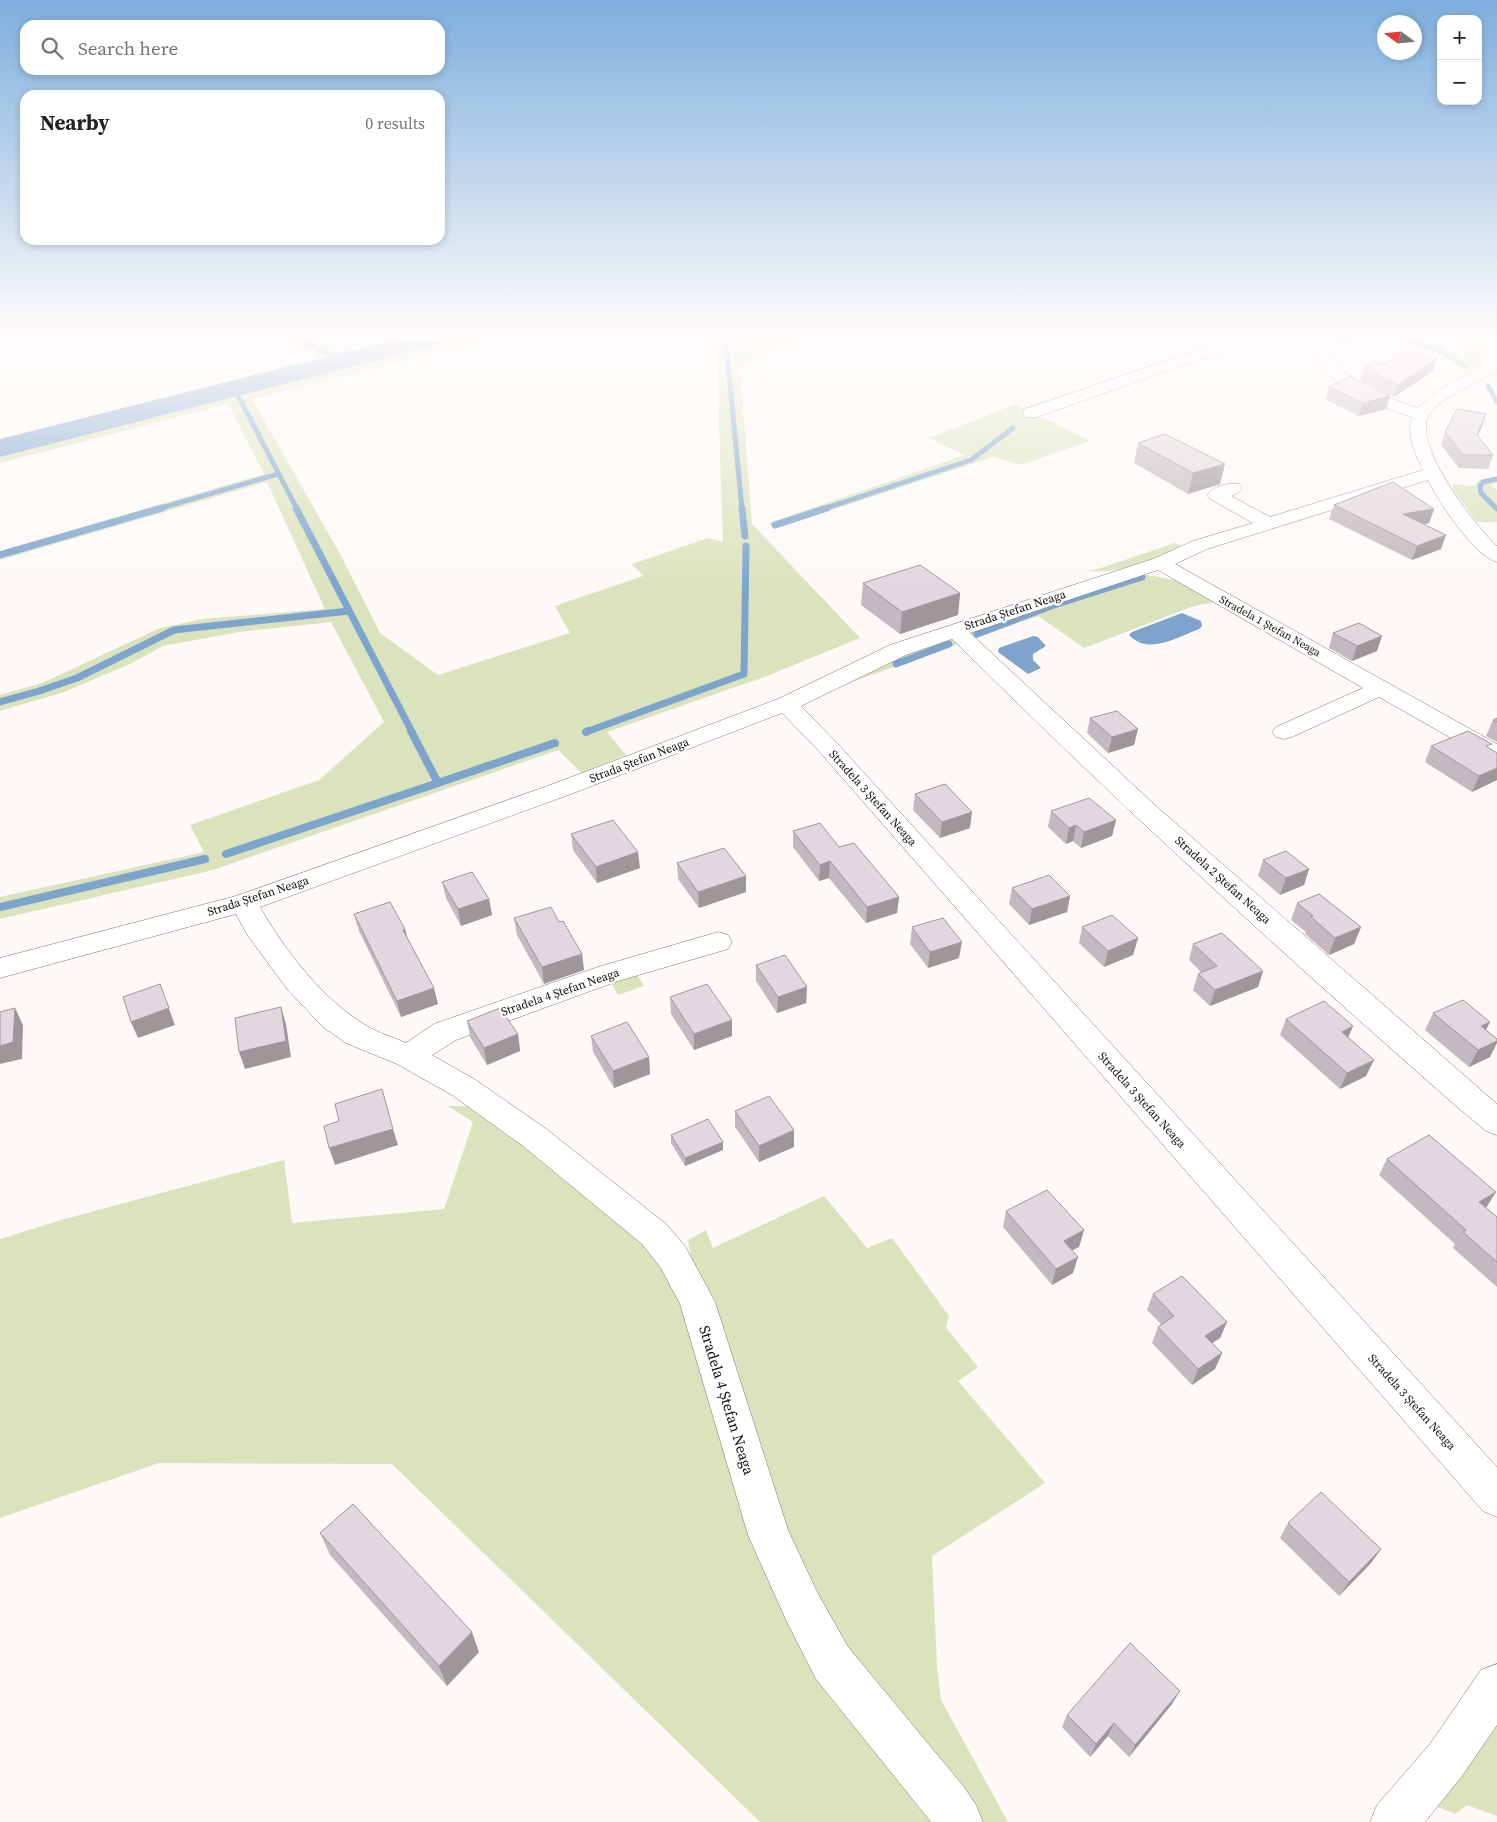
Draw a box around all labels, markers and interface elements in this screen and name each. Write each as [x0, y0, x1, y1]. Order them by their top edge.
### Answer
north arrow [1377, 15, 1422, 60]
map controls [1437, 15, 1482, 105]
button: + [1437, 15, 1482, 60]
search box [20, 20, 445, 75]
icon: search [38, 34, 66, 62]
text: Search here [78, 35, 178, 61]
button: − [1437, 60, 1482, 105]
text: Nearby [40, 108, 110, 137]
text: 0 results [365, 112, 425, 134]
street label: Strada Ștefan Neaga [962, 586, 1069, 634]
street label: Stradela 1 Ștefan Neaga [1217, 592, 1324, 660]
street label: Strada Ștefan Neaga [587, 733, 692, 786]
street label: Stradela 3 Ștefan Neaga [826, 747, 921, 850]
street label: Stradela 2 Ștefan Neaga [1172, 833, 1275, 928]
street label: Strada Ștefan Neaga [205, 872, 312, 920]
street label: Stradela 4 Ștefan Neaga [499, 964, 622, 1020]
street label: Stradela 3 Ștefan Neaga [1095, 1049, 1190, 1152]
street label: Stradela 4 Ștefan Neaga [694, 1323, 760, 1478]
street label: Stradela 3 Ștefan Neaga [1365, 1351, 1460, 1454]

